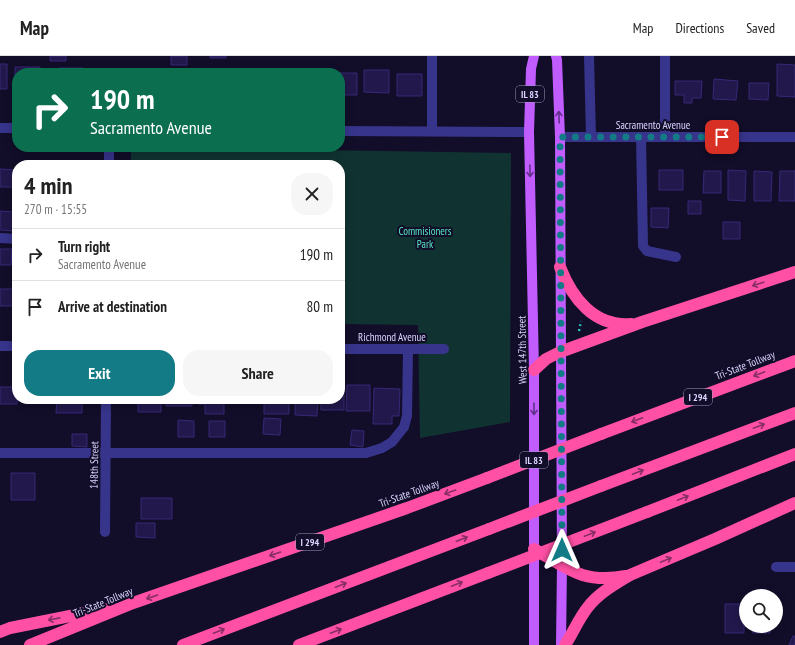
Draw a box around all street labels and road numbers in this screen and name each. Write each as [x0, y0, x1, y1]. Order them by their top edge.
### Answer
road number: IL 83 [516, 86, 544, 102]
street label: Sacramento Avenue [616, 118, 691, 132]
street label: West 147th Street [514, 316, 530, 384]
street label: Richmond Avenue [358, 330, 426, 344]
street label: Tri-State Tollway [713, 347, 778, 383]
road number: I 294 [684, 389, 712, 405]
street label: 148th Street [87, 441, 101, 489]
road number: IL 83 [520, 452, 548, 468]
street label: Tri-State Tollway [377, 475, 442, 510]
road number: I 294 [296, 534, 324, 550]
street label: Tri-State Tollway [71, 583, 136, 620]

